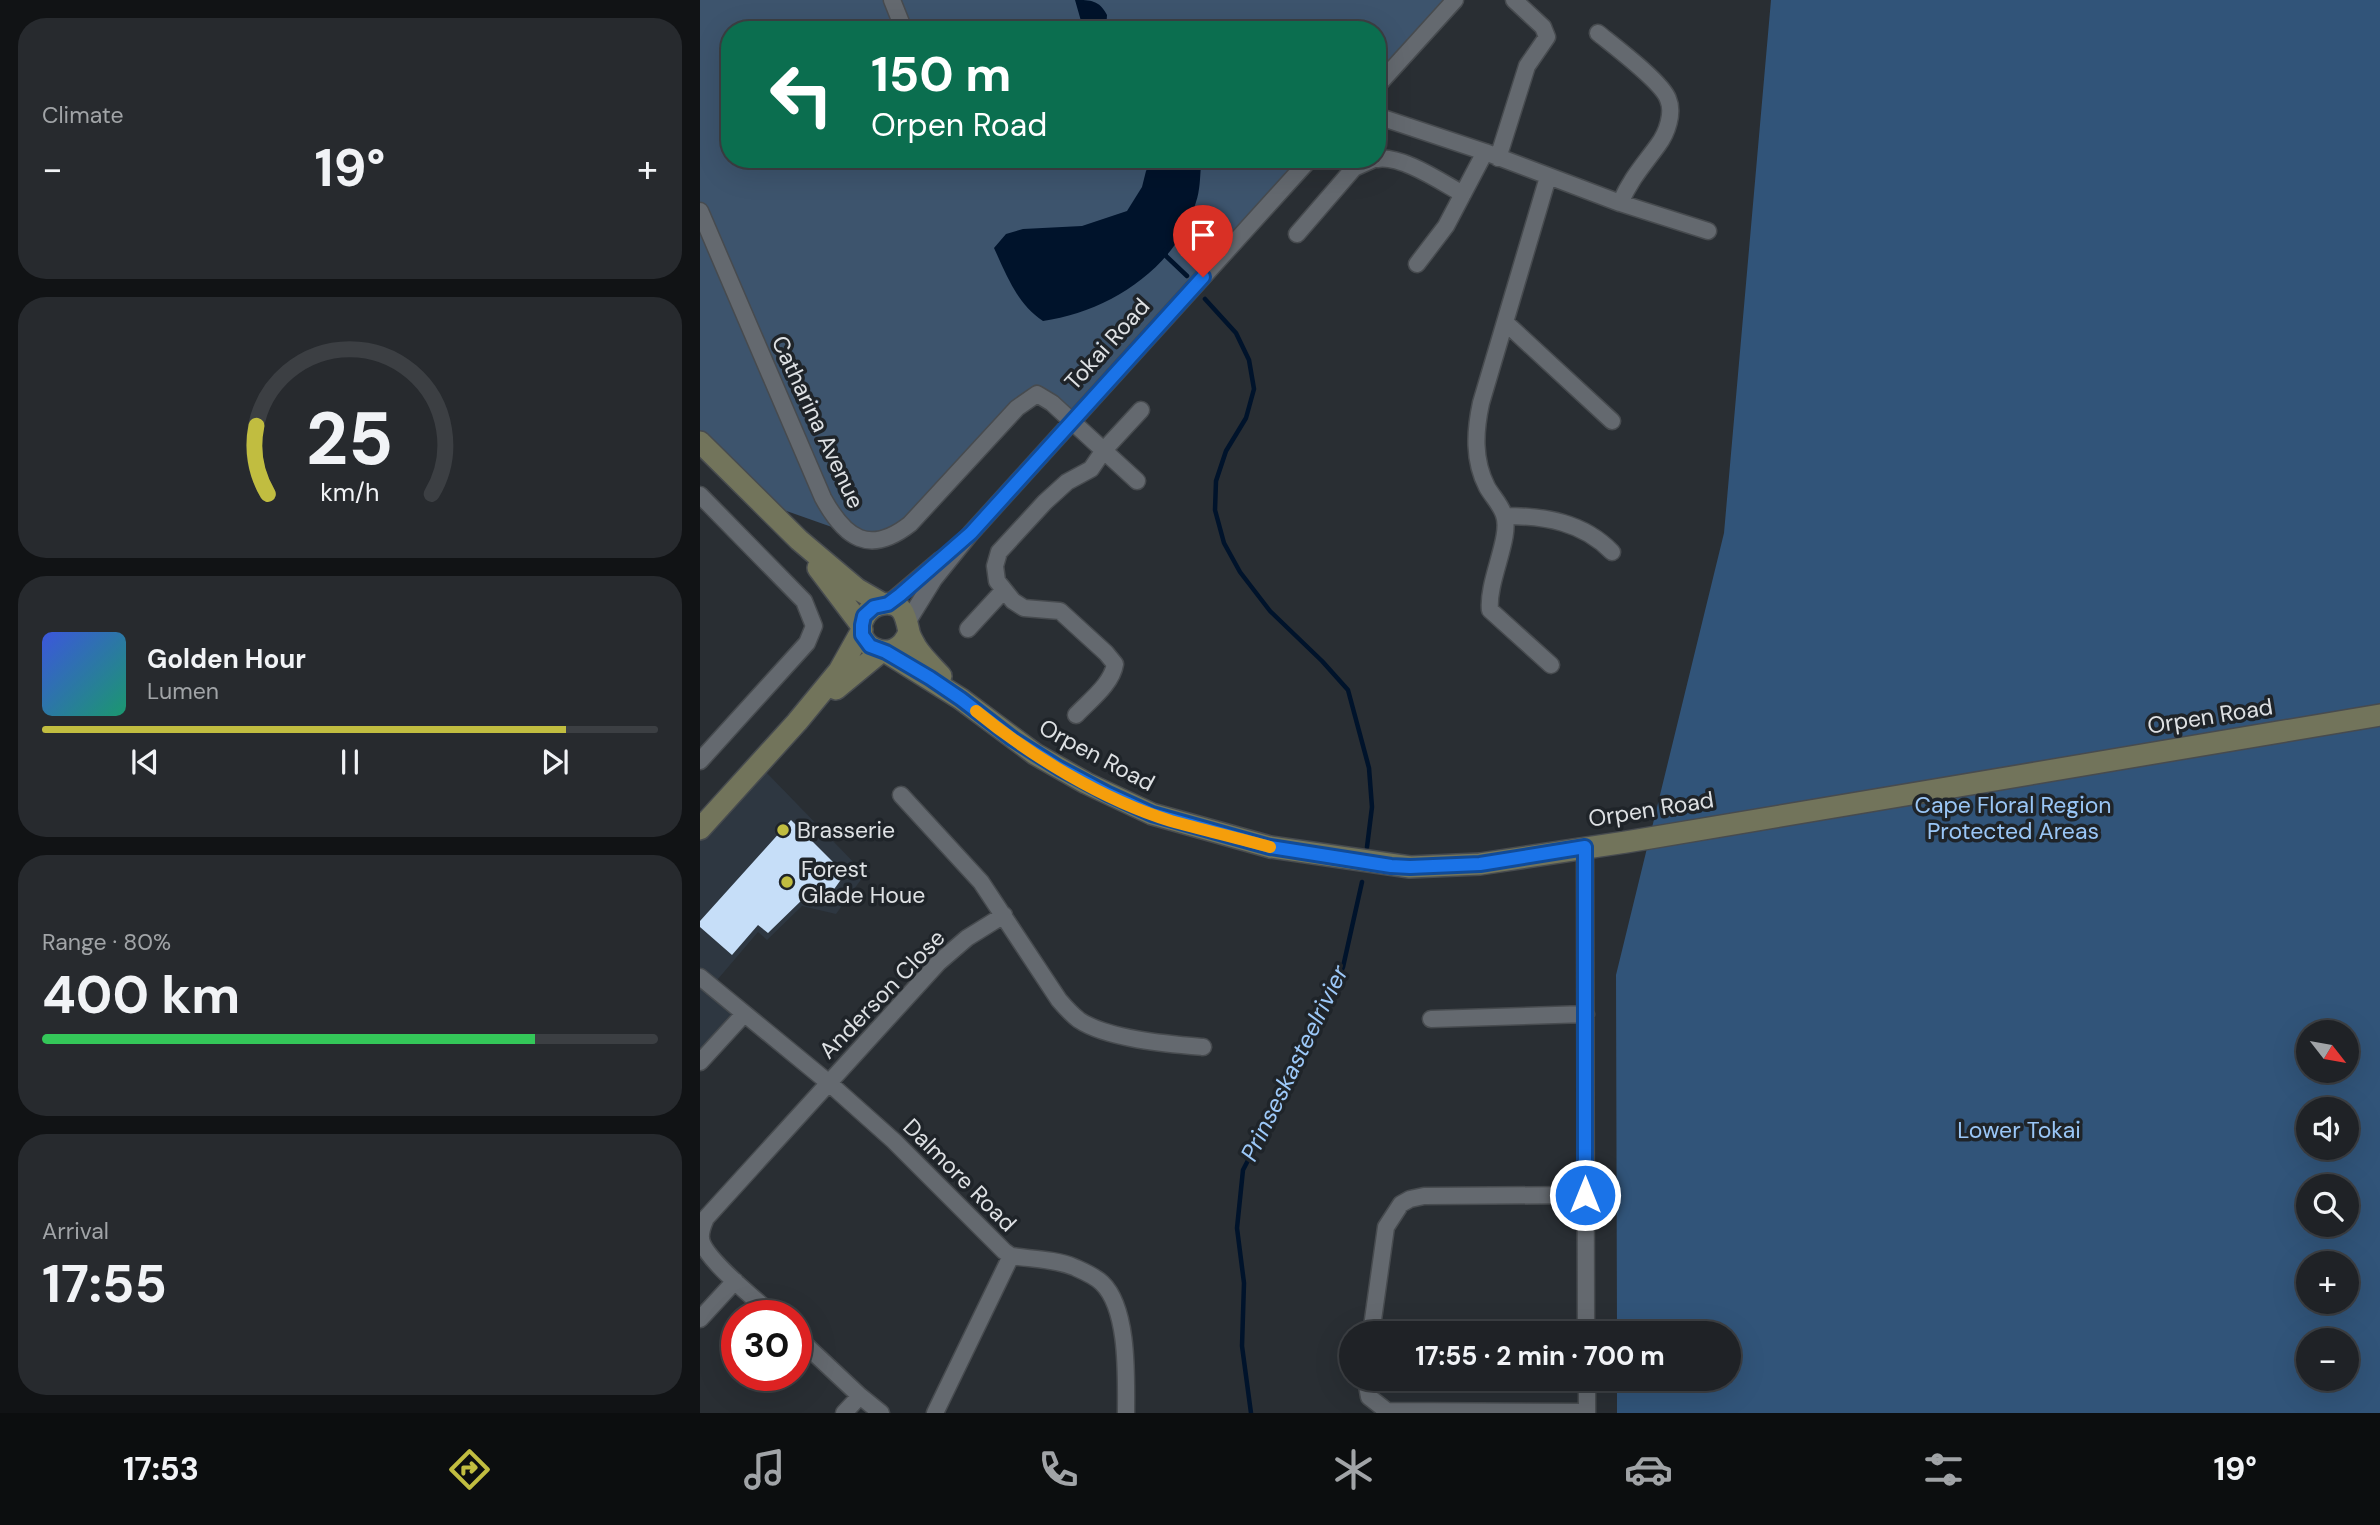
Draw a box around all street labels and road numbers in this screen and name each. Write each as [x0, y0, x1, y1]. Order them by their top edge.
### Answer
street label: Tokai Road [1058, 292, 1156, 396]
street label: Catharina Avenue [765, 331, 871, 513]
street label: Orpen Road [2145, 691, 2275, 741]
street label: Orpen Road [1034, 712, 1160, 798]
street label: Orpen Road [1586, 784, 1716, 834]
street label: Anderson Close [813, 923, 951, 1065]
street label: Dalmore Road [897, 1112, 1023, 1238]

